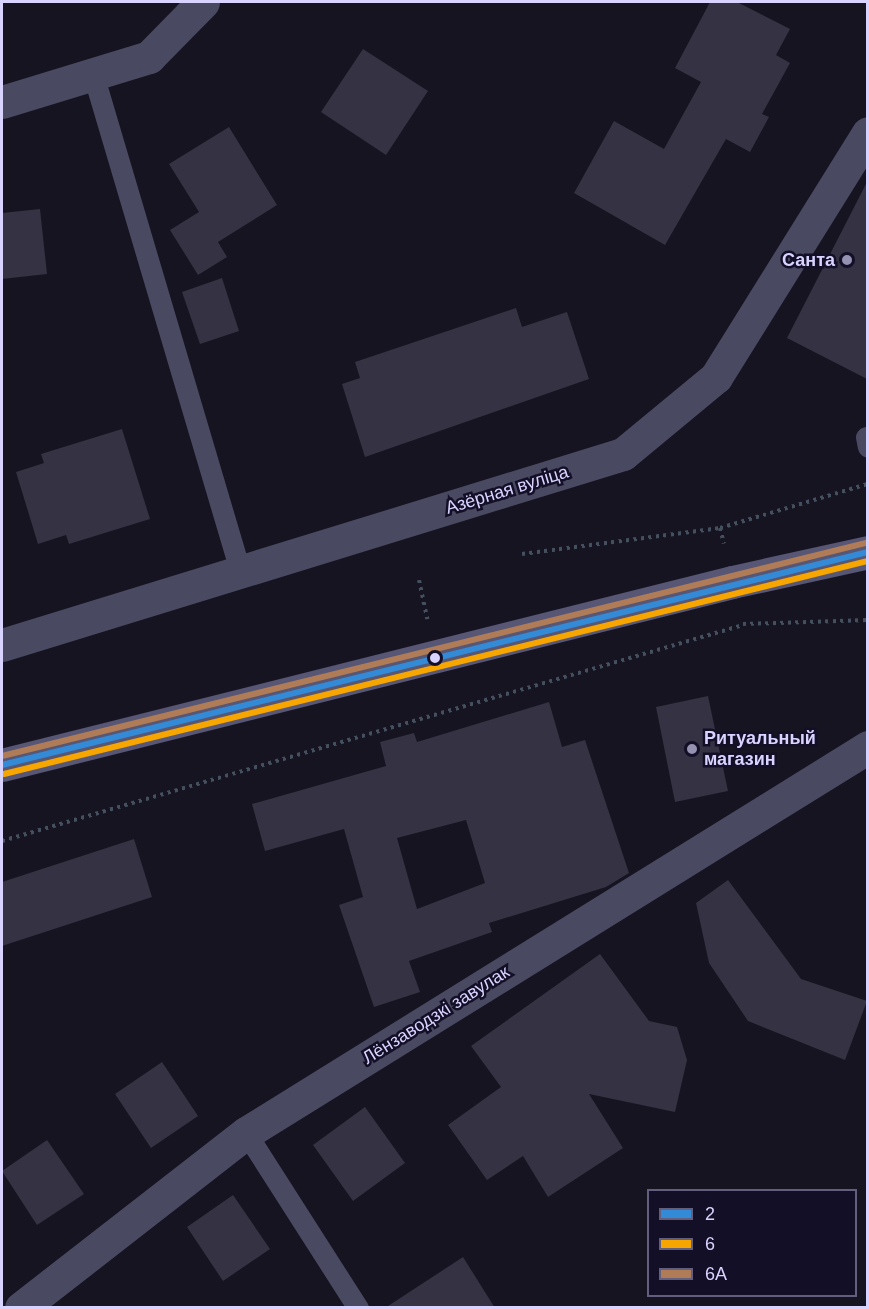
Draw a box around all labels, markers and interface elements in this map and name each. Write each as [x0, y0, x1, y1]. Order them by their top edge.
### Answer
place label: Санта [782, 249, 835, 271]
marker: Санта [840, 253, 854, 267]
street label: Азёрная вуліца [443, 461, 571, 519]
unlabelled marker [429, 652, 441, 664]
place label: Ритуальный магазин [704, 728, 816, 771]
marker: Ритуальный магазин [685, 742, 699, 756]
street label: Лёнзаводзкі завулак [359, 961, 513, 1069]
legend [647, 1189, 857, 1297]
text: 2 [705, 1204, 715, 1224]
text: 6 [705, 1234, 715, 1254]
text: 6А [705, 1264, 727, 1284]

